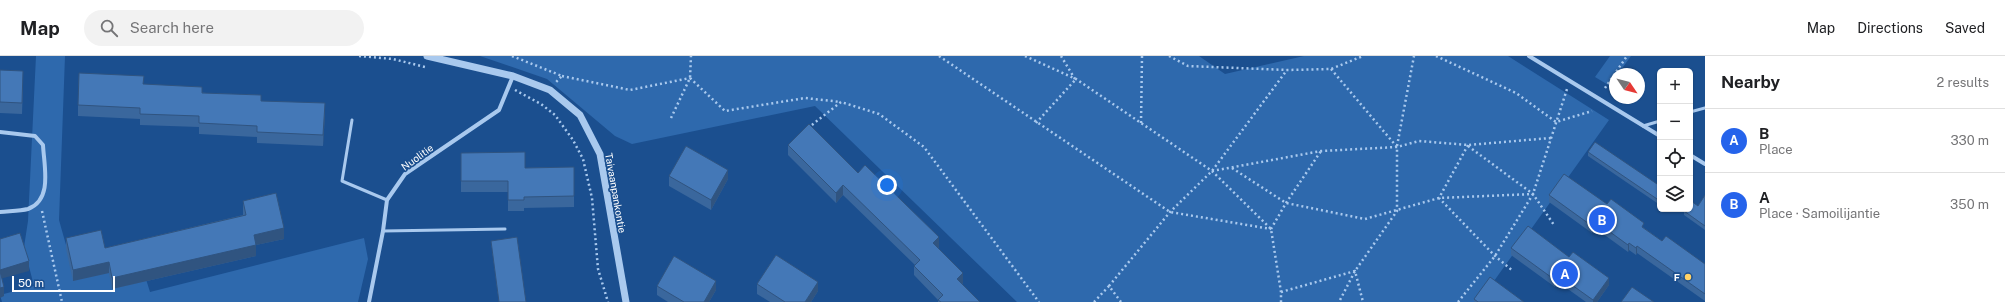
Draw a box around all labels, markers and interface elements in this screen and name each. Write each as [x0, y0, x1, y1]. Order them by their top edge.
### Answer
search box [84, 10, 364, 46]
text: Map [20, 17, 60, 39]
icon: search [98, 17, 120, 39]
text: Search here [130, 19, 214, 36]
text: Map [1807, 20, 1835, 36]
text: Directions [1857, 20, 1923, 36]
text: Saved [1945, 20, 1985, 36]
north arrow [1609, 68, 1645, 104]
map controls [1657, 68, 1693, 212]
button: + [1657, 68, 1693, 104]
text: Nearby [1721, 72, 1780, 92]
text: 2 results [1937, 75, 1989, 90]
button: − [1657, 104, 1693, 140]
text: B [1759, 125, 1769, 142]
text: A [1729, 133, 1739, 148]
text: 330 m [1950, 133, 1989, 148]
button: locate [1657, 140, 1693, 176]
street label: Nuolitie [399, 141, 436, 173]
text: Place [1759, 142, 1793, 157]
street label: Taivaanpankontie [603, 152, 629, 234]
your location [877, 175, 897, 195]
button: layers [1657, 176, 1693, 212]
text: A [1759, 189, 1770, 206]
text: B [1730, 197, 1738, 212]
text: 350 m [1950, 197, 1989, 212]
pin: B [1589, 205, 1615, 235]
text: Place · Samoilijantie [1759, 206, 1880, 221]
pin: A [1552, 259, 1578, 289]
place label: F [1674, 271, 1680, 283]
marker: F [1683, 272, 1693, 282]
scale bar [12, 274, 115, 293]
text: 50 m [18, 277, 44, 289]

